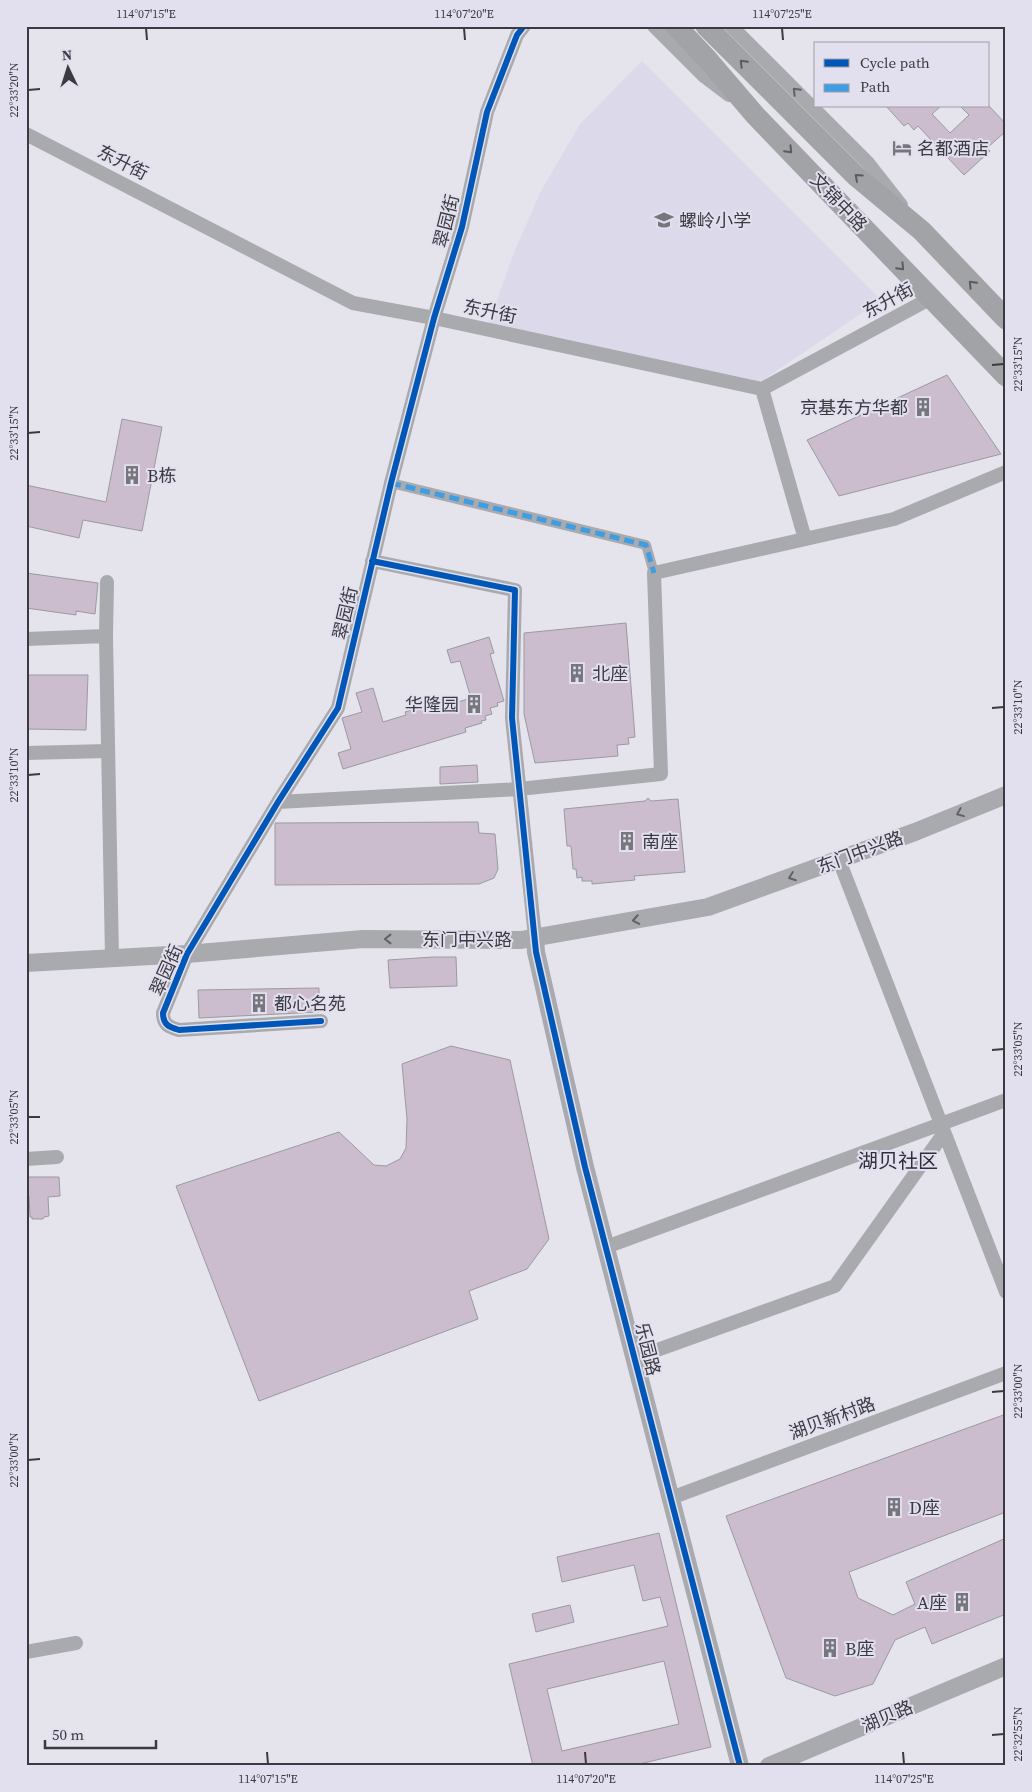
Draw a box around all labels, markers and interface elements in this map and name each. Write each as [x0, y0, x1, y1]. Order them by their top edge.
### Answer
text: 114°07'15"E [116, 6, 176, 22]
text: 114°07'20"E [434, 6, 494, 22]
text: 114°07'25"E [752, 6, 812, 22]
north arrow [42, 42, 92, 92]
legend [814, 42, 990, 108]
text: N [61, 45, 73, 65]
text: Cycle path [860, 52, 930, 73]
one-way arrow [739, 59, 748, 68]
text: 22°33'20"N [6, 62, 22, 118]
text: Path [860, 76, 890, 97]
one-way arrow [793, 88, 802, 97]
place label: 名都酒店 [917, 136, 989, 161]
hotel icon: 名都酒店 [891, 137, 913, 159]
street label: 东升街 [93, 139, 153, 185]
one-way arrow [783, 144, 792, 153]
street label: 文锦中路 [805, 167, 873, 237]
one-way arrow [854, 174, 863, 183]
street label: 翠园街 [427, 192, 465, 250]
place label: 螺岭小学 [679, 208, 751, 233]
school or university icon: 螺岭小学 [653, 209, 675, 231]
one-way arrow [895, 262, 904, 271]
street label: 东升街 [858, 276, 918, 324]
one-way arrow [969, 281, 978, 290]
street label: 东升街 [461, 293, 519, 329]
text: 22°33'15"N [1010, 336, 1026, 392]
place label: 京基东方华都 [800, 395, 908, 420]
building icon: 京基东方华都 [912, 396, 934, 418]
text: 22°33'15"N [6, 405, 22, 461]
place label: B栋 [147, 463, 176, 488]
building icon: B栋 [121, 464, 143, 486]
street label: 翠园街 [327, 584, 363, 642]
place label: 北座 [592, 661, 628, 686]
building icon: 北座 [566, 662, 588, 684]
text: 22°33'10"N [1010, 679, 1026, 735]
place label: 华隆园 [405, 692, 459, 717]
building icon: 华隆园 [463, 693, 485, 715]
text: 22°33'10"N [6, 747, 22, 803]
one-way arrow [957, 808, 965, 818]
street label: 东门中兴路 [813, 825, 907, 879]
place label: 南座 [642, 829, 678, 854]
building icon: 南座 [616, 830, 638, 852]
one-way arrow [788, 871, 797, 881]
one-way arrow [632, 914, 640, 924]
street label: 东门中兴路 [422, 927, 512, 952]
one-way arrow [383, 934, 391, 944]
street label: 翠园街 [144, 940, 188, 1000]
place label: 都心名苑 [274, 991, 346, 1016]
building icon: 都心名苑 [248, 992, 270, 1014]
text: 22°33'05"N [1010, 1021, 1026, 1077]
text: 22°33'05"N [6, 1089, 22, 1145]
district label: 湖贝社区 [858, 1147, 938, 1175]
street label: 乐园路 [629, 1320, 667, 1378]
text: 22°33'00"N [1010, 1363, 1026, 1419]
street label: 湖贝新村路 [785, 1391, 879, 1445]
text: 22°33'00"N [6, 1432, 22, 1488]
place label: D座 [909, 1495, 940, 1520]
building icon: D座 [883, 1496, 905, 1518]
place label: A座 [917, 1590, 947, 1615]
building icon: A座 [951, 1591, 973, 1613]
place label: B座 [845, 1636, 874, 1661]
building icon: B座 [819, 1637, 841, 1659]
street label: 湖贝路 [857, 1694, 917, 1738]
text: 22°32'55"N [1010, 1706, 1026, 1762]
scale bar [45, 1717, 156, 1749]
text: 50 m [52, 1724, 84, 1745]
text: 114°07'15"E [238, 1771, 298, 1787]
text: 114°07'20"E [556, 1771, 616, 1787]
text: 114°07'25"E [874, 1771, 934, 1787]

